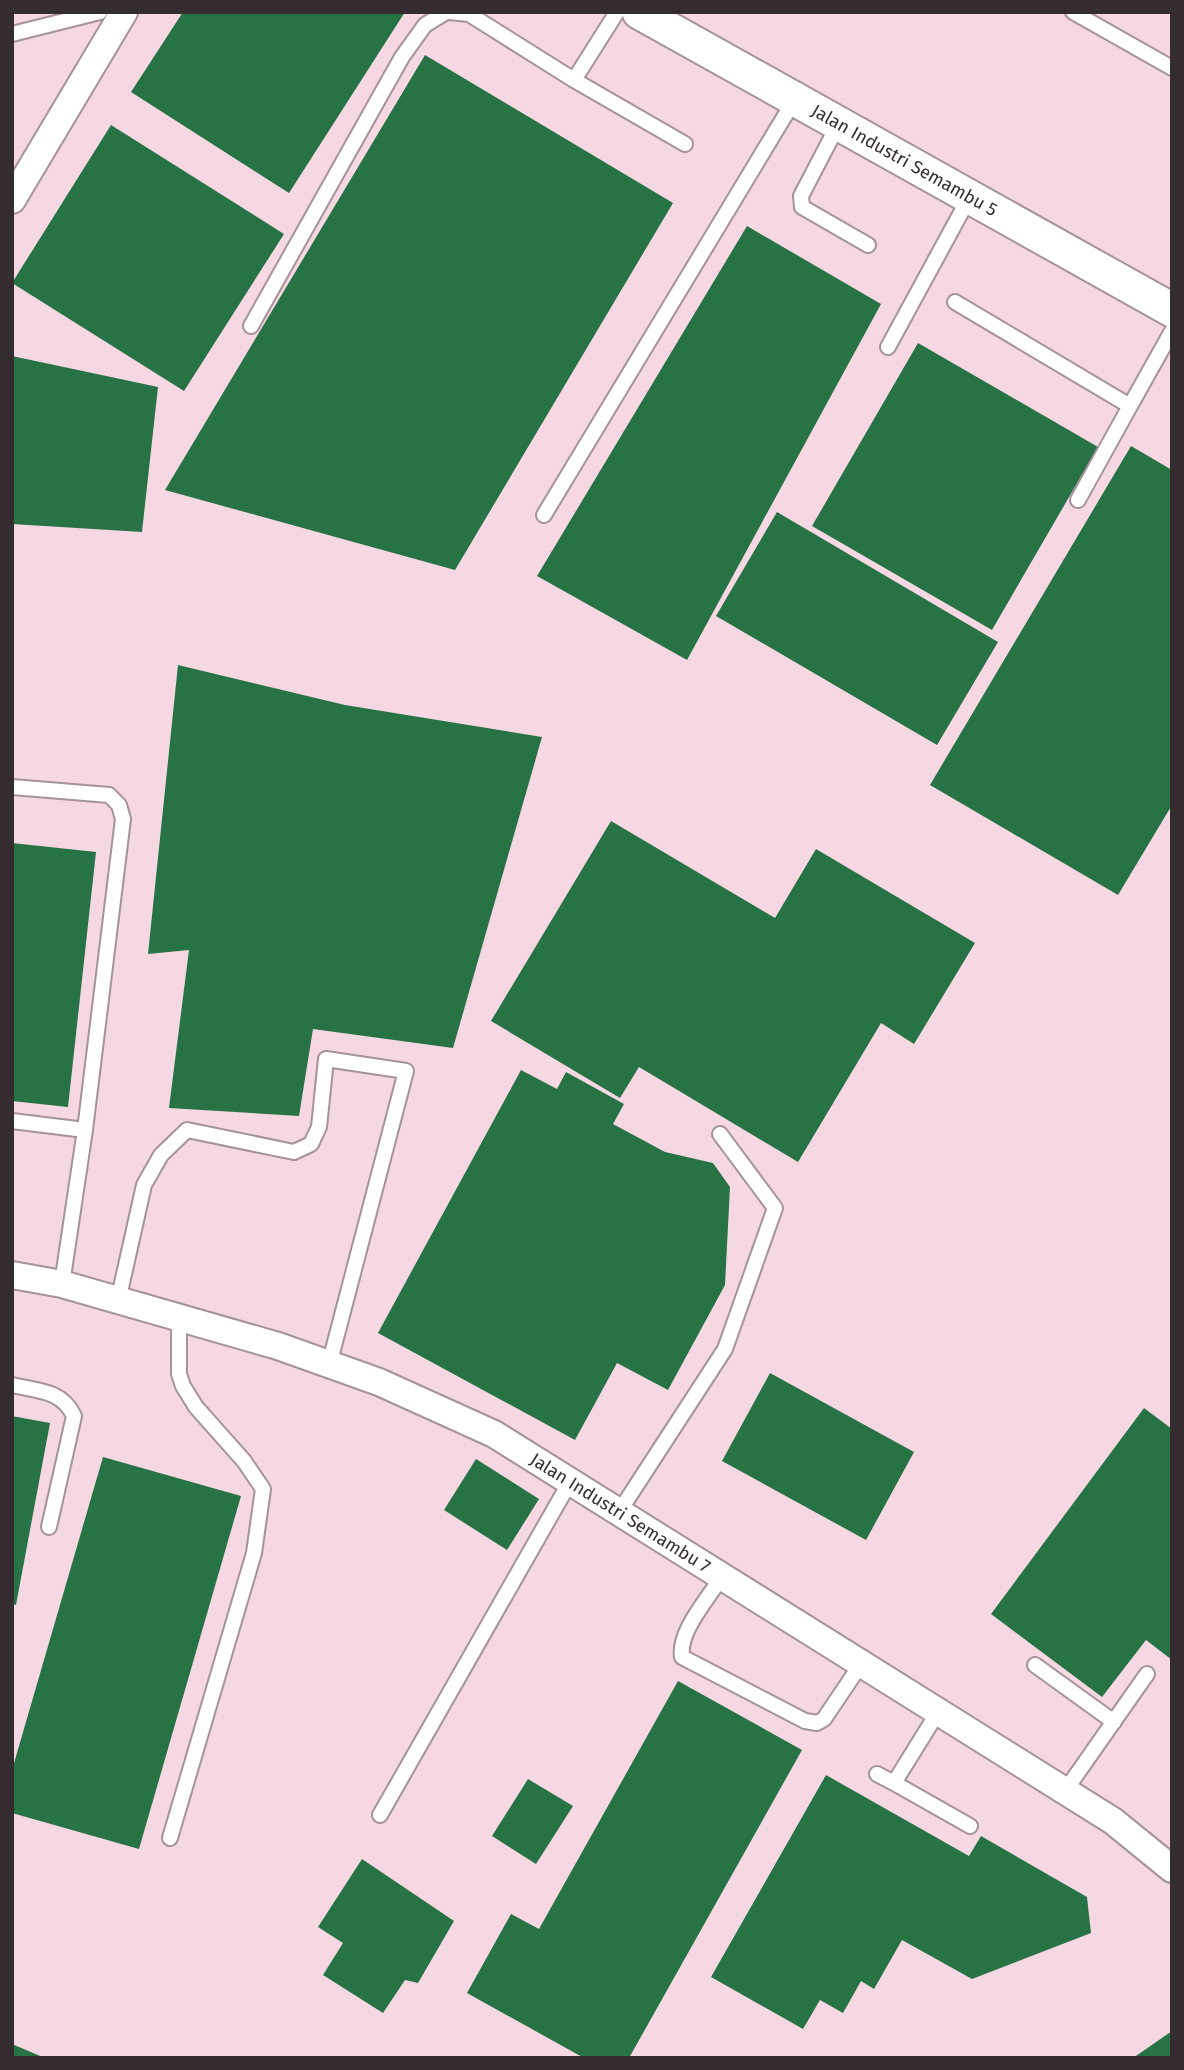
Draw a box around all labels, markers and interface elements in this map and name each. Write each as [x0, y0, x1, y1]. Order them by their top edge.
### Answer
street label: Jalan Industri Semambu 5 [808, 100, 1001, 221]
street label: Jalan Industri Semambu 7 [526, 1448, 715, 1578]

